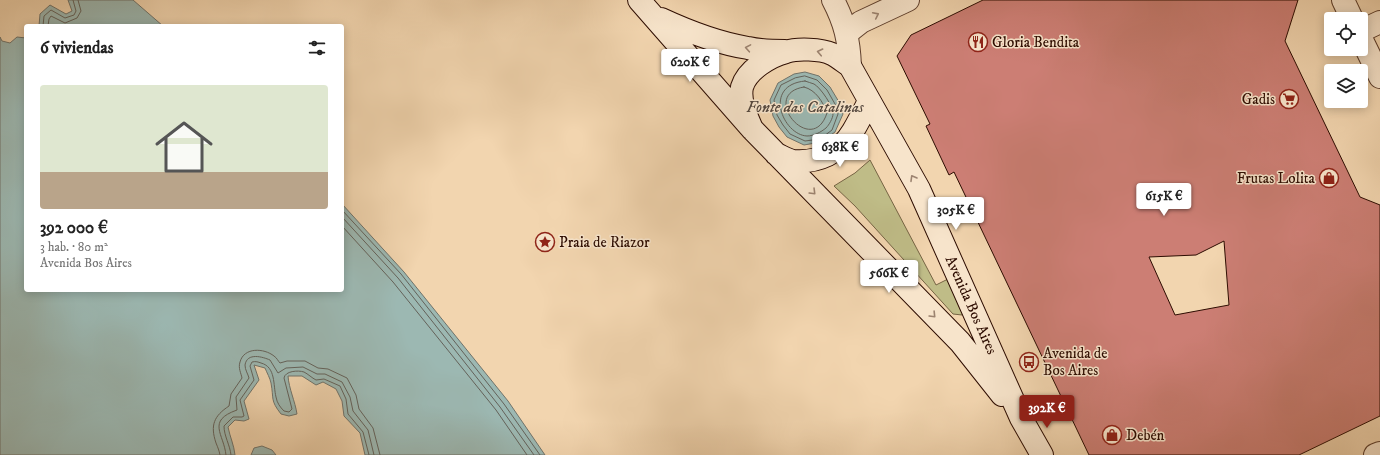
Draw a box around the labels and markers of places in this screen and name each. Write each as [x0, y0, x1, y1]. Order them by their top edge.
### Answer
restaurant icon: Gloria Bendita [967, 31, 989, 53]
place label: Gloria Bendita [992, 33, 1080, 52]
pin: 620K € [657, 49, 723, 83]
supermarket icon: Gadis [1278, 88, 1300, 110]
place label: Gadis [1242, 90, 1275, 109]
pin: 638K € [807, 134, 873, 168]
shop icon: Frutas Lolita [1318, 167, 1340, 189]
place label: Frutas Lolita [1237, 169, 1316, 188]
pin: 615K € [1131, 183, 1197, 217]
pin: 305K € [923, 197, 989, 231]
place icon: Praia de Riazor [534, 231, 556, 253]
place label: Praia de Riazor [559, 233, 650, 252]
pin: 566K € [856, 260, 922, 294]
place label: Avenida de Bos Aires [1043, 344, 1108, 380]
bus stop icon: Avenida de Bos Aires [1018, 351, 1040, 373]
pin: 392K € [1014, 395, 1080, 429]
shop icon: Debén [1101, 424, 1123, 446]
place label: Debén [1126, 426, 1165, 445]

